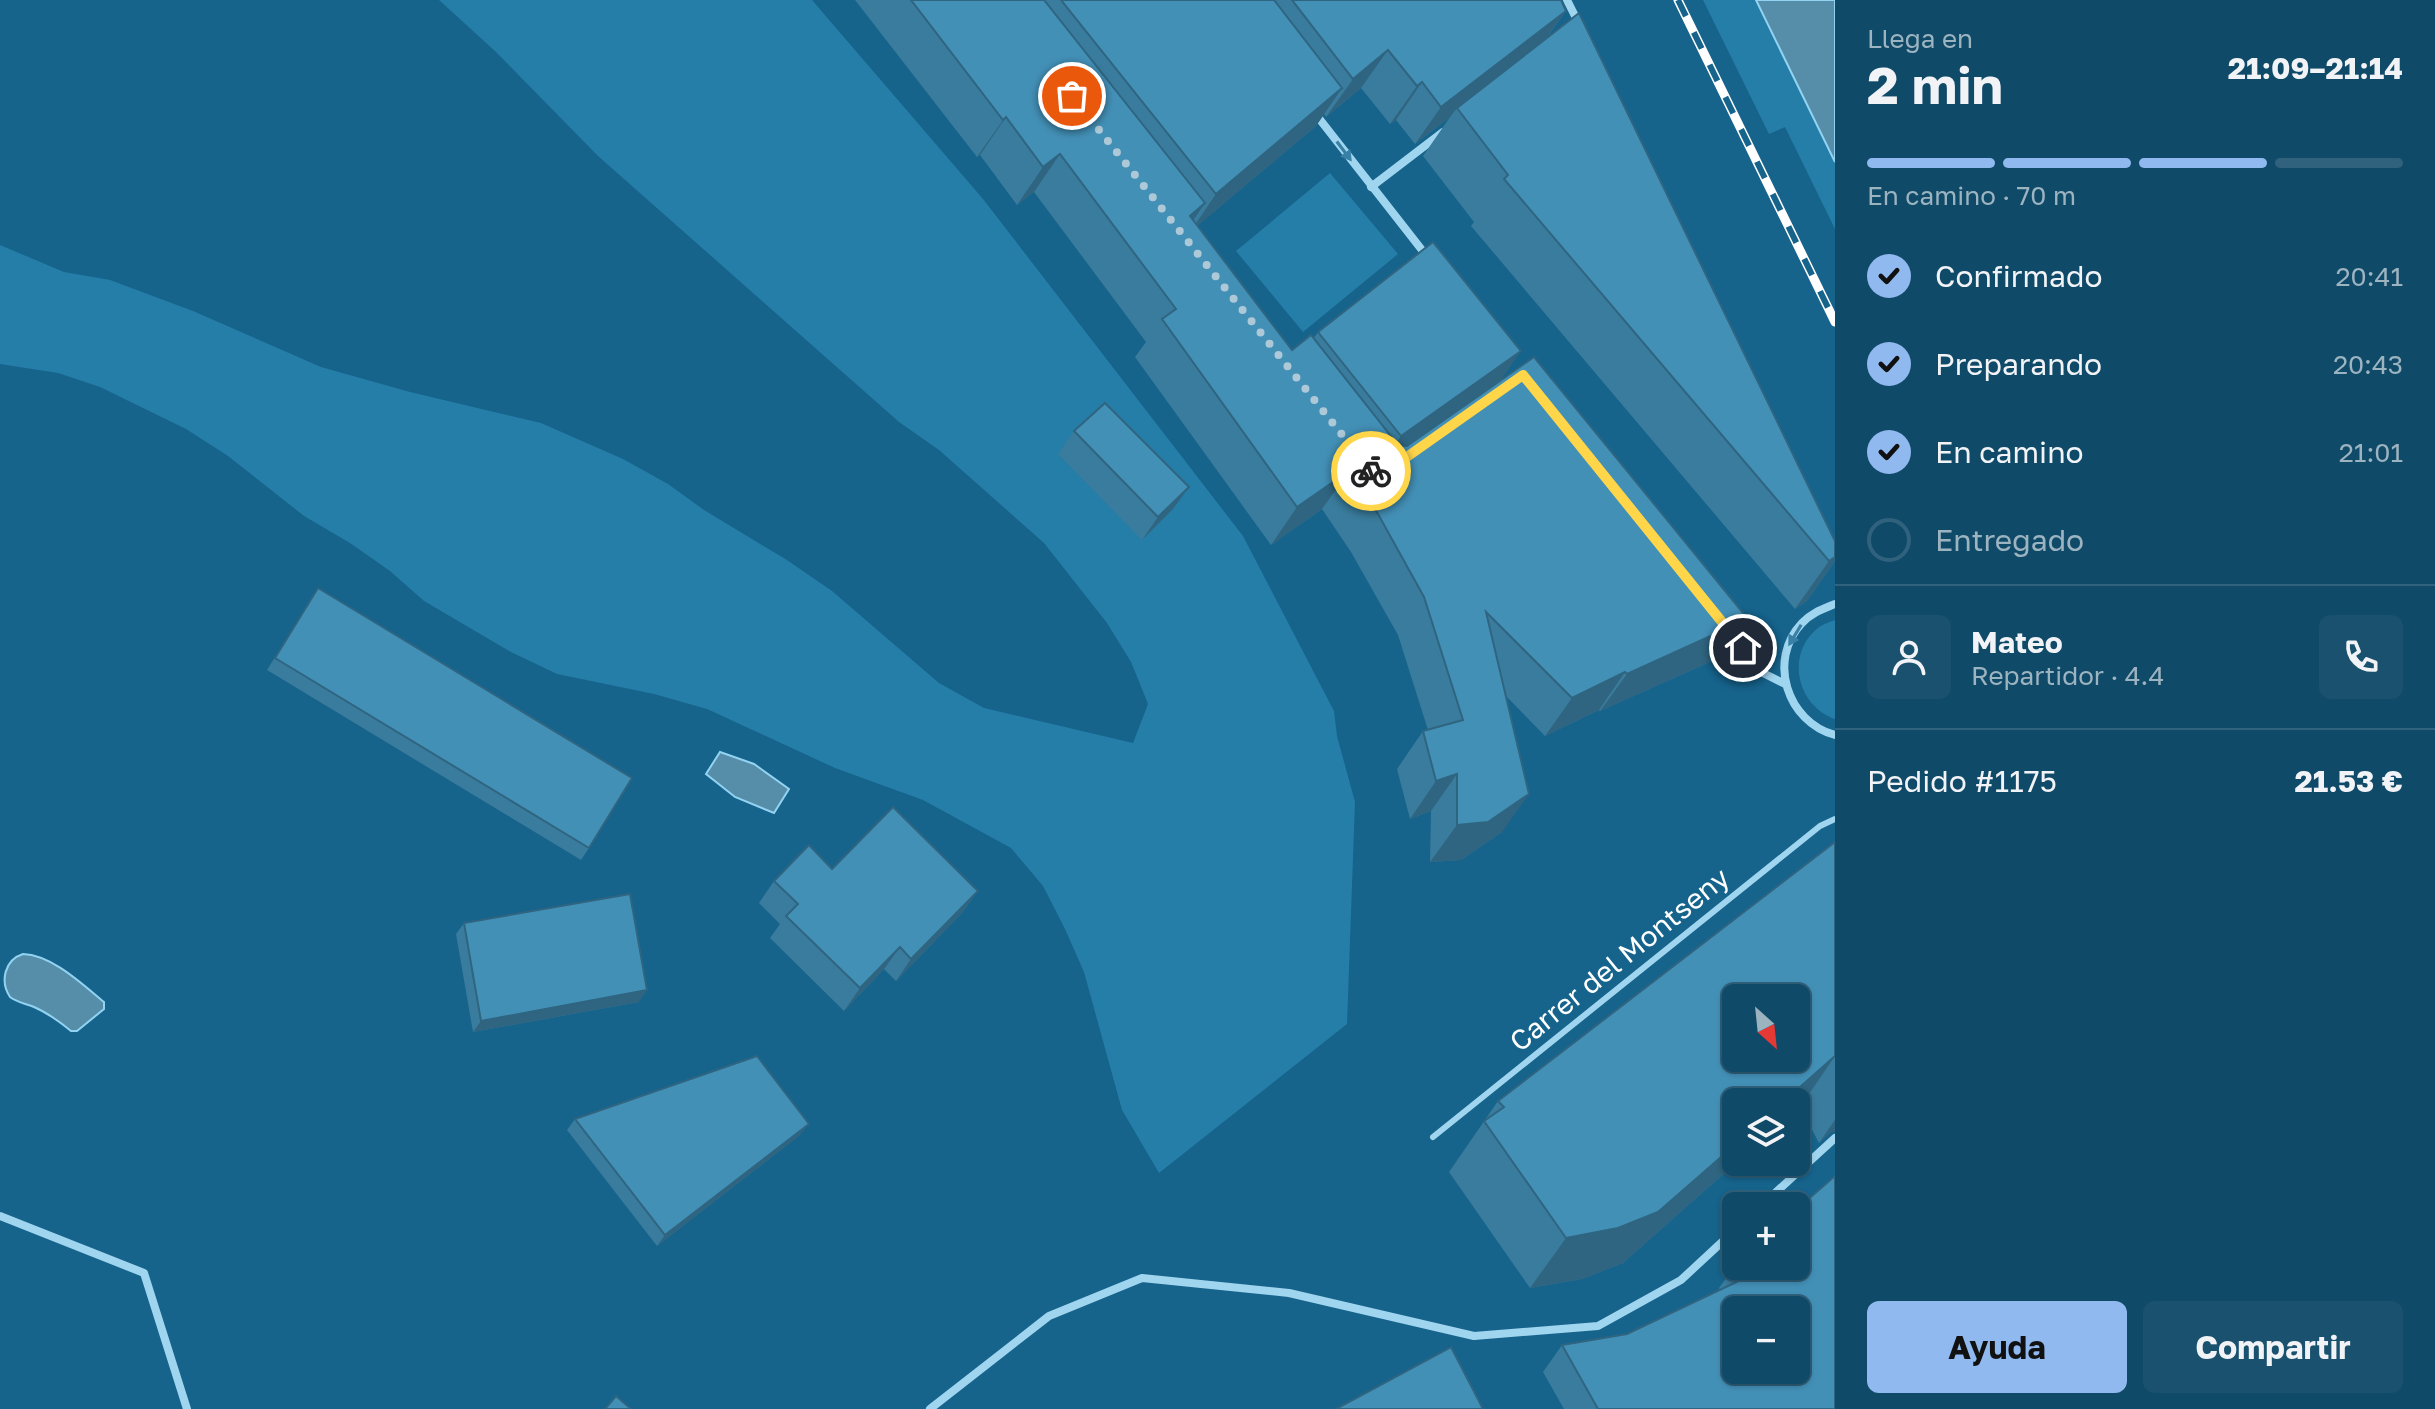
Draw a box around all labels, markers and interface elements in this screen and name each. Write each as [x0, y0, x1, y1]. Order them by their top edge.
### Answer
text: Llega en [1867, 23, 1973, 54]
text: 21:09–21:14 [2228, 50, 2403, 86]
text: 2 min [1867, 53, 2003, 115]
pin [1038, 62, 1106, 130]
icon: bag [1050, 74, 1094, 118]
one-way arrow [1335, 141, 1351, 161]
text: En camino · 70 m [1867, 180, 2076, 211]
icon: check [1867, 254, 1911, 298]
text: Confirmado [1935, 258, 2103, 294]
text: 20:41 [2336, 261, 2403, 292]
icon: check [1867, 342, 1911, 386]
text: Preparando [1935, 346, 2102, 382]
text: 20:43 [2333, 349, 2403, 380]
icon: check [1867, 430, 1911, 474]
courier [1331, 431, 1411, 511]
text: En camino [1935, 434, 2084, 470]
text: 21:01 [2339, 437, 2403, 468]
icon: bike [1349, 449, 1393, 493]
text: Entregado [1935, 522, 2084, 558]
pin [1709, 614, 1777, 682]
button: person [1867, 615, 1951, 699]
button: phone [2319, 615, 2403, 699]
one-way arrow [1788, 623, 1803, 646]
text: Mateo [1971, 624, 2063, 660]
icon: home [1721, 626, 1765, 670]
text: Repartidor · 4.4 [1971, 660, 2164, 691]
text: Pedido #1175 [1867, 763, 2057, 799]
text: 21.53 € [2294, 763, 2403, 799]
street label: Carrer del Montseny [1503, 860, 1735, 1058]
north arrow [1722, 984, 1810, 1072]
map controls [1722, 984, 1810, 1384]
button: layers [1722, 1088, 1810, 1176]
button: + [1722, 1192, 1810, 1280]
button: − [1722, 1296, 1810, 1384]
button: Ayuda [1867, 1301, 2127, 1393]
button: Compartir [2143, 1301, 2403, 1393]

